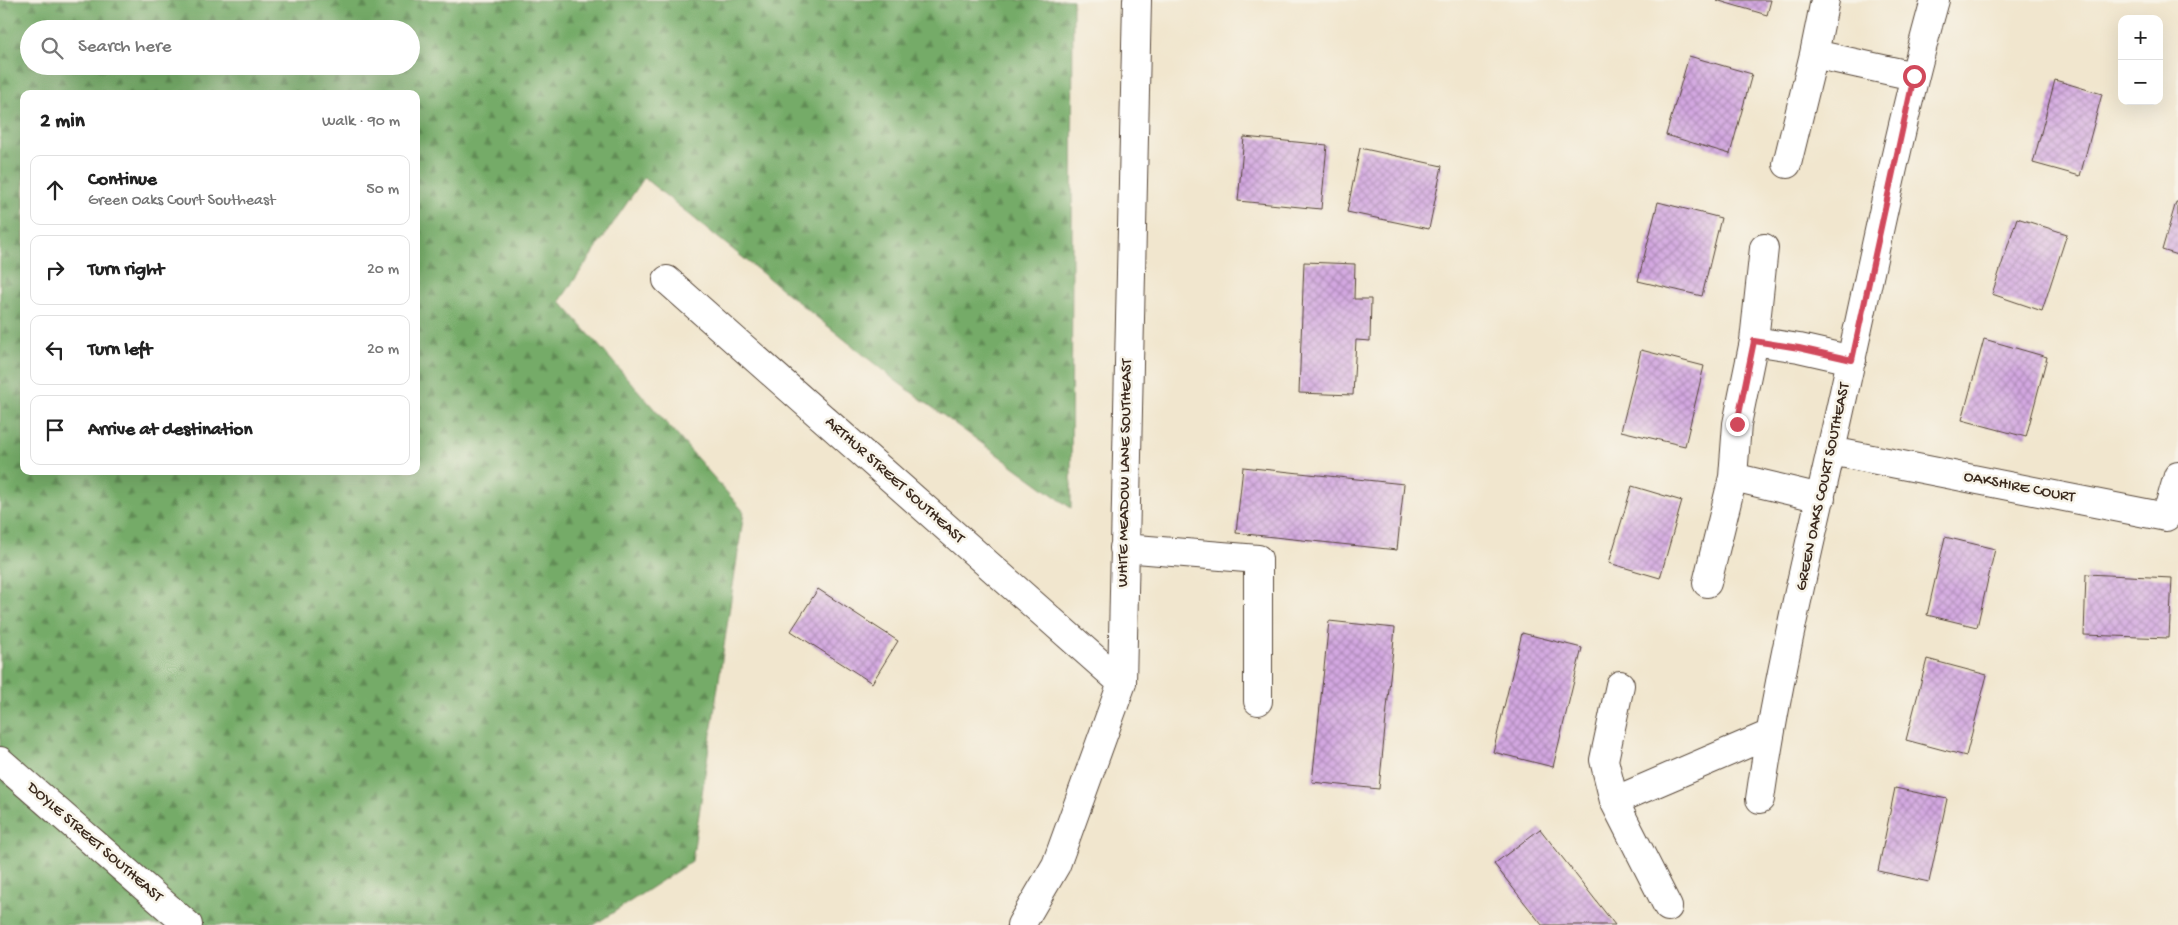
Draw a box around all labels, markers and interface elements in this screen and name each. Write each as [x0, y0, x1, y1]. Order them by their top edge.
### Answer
map controls [2118, 15, 2163, 105]
button: + [2118, 15, 2163, 60]
search box [20, 20, 420, 75]
icon: search [38, 34, 66, 62]
text: Search here [78, 36, 172, 59]
button: − [2118, 60, 2163, 105]
route start [1903, 65, 1926, 88]
text: 2 min [40, 110, 85, 135]
text: Walk · 90 m [322, 113, 400, 132]
text: Continue [88, 169, 157, 192]
icon: ahead [41, 176, 69, 204]
text: 50 m [366, 181, 399, 200]
text: Green Oaks Court Southeast [88, 192, 275, 211]
icon: right [41, 256, 69, 284]
text: Turn right [88, 259, 164, 282]
text: 20 m [367, 261, 399, 280]
icon: left [41, 336, 69, 364]
text: Turn left [88, 339, 152, 362]
text: 20 m [367, 341, 399, 360]
street label: WHITE MEADOW LANE SOUTHEAST [1115, 358, 1138, 587]
street label: GREEN OAKS COURT SOUTHEAST [1793, 380, 1856, 593]
street label: ARTHUR STREET SOUTHEAST [820, 413, 968, 549]
route end [1726, 413, 1749, 436]
icon: arrive [41, 416, 69, 444]
text: Arrive at destination [88, 419, 252, 442]
street label: OAKSHIRE COURT [1962, 468, 2077, 508]
street label: DOYLE STREET SOUTHEAST [22, 778, 166, 908]

